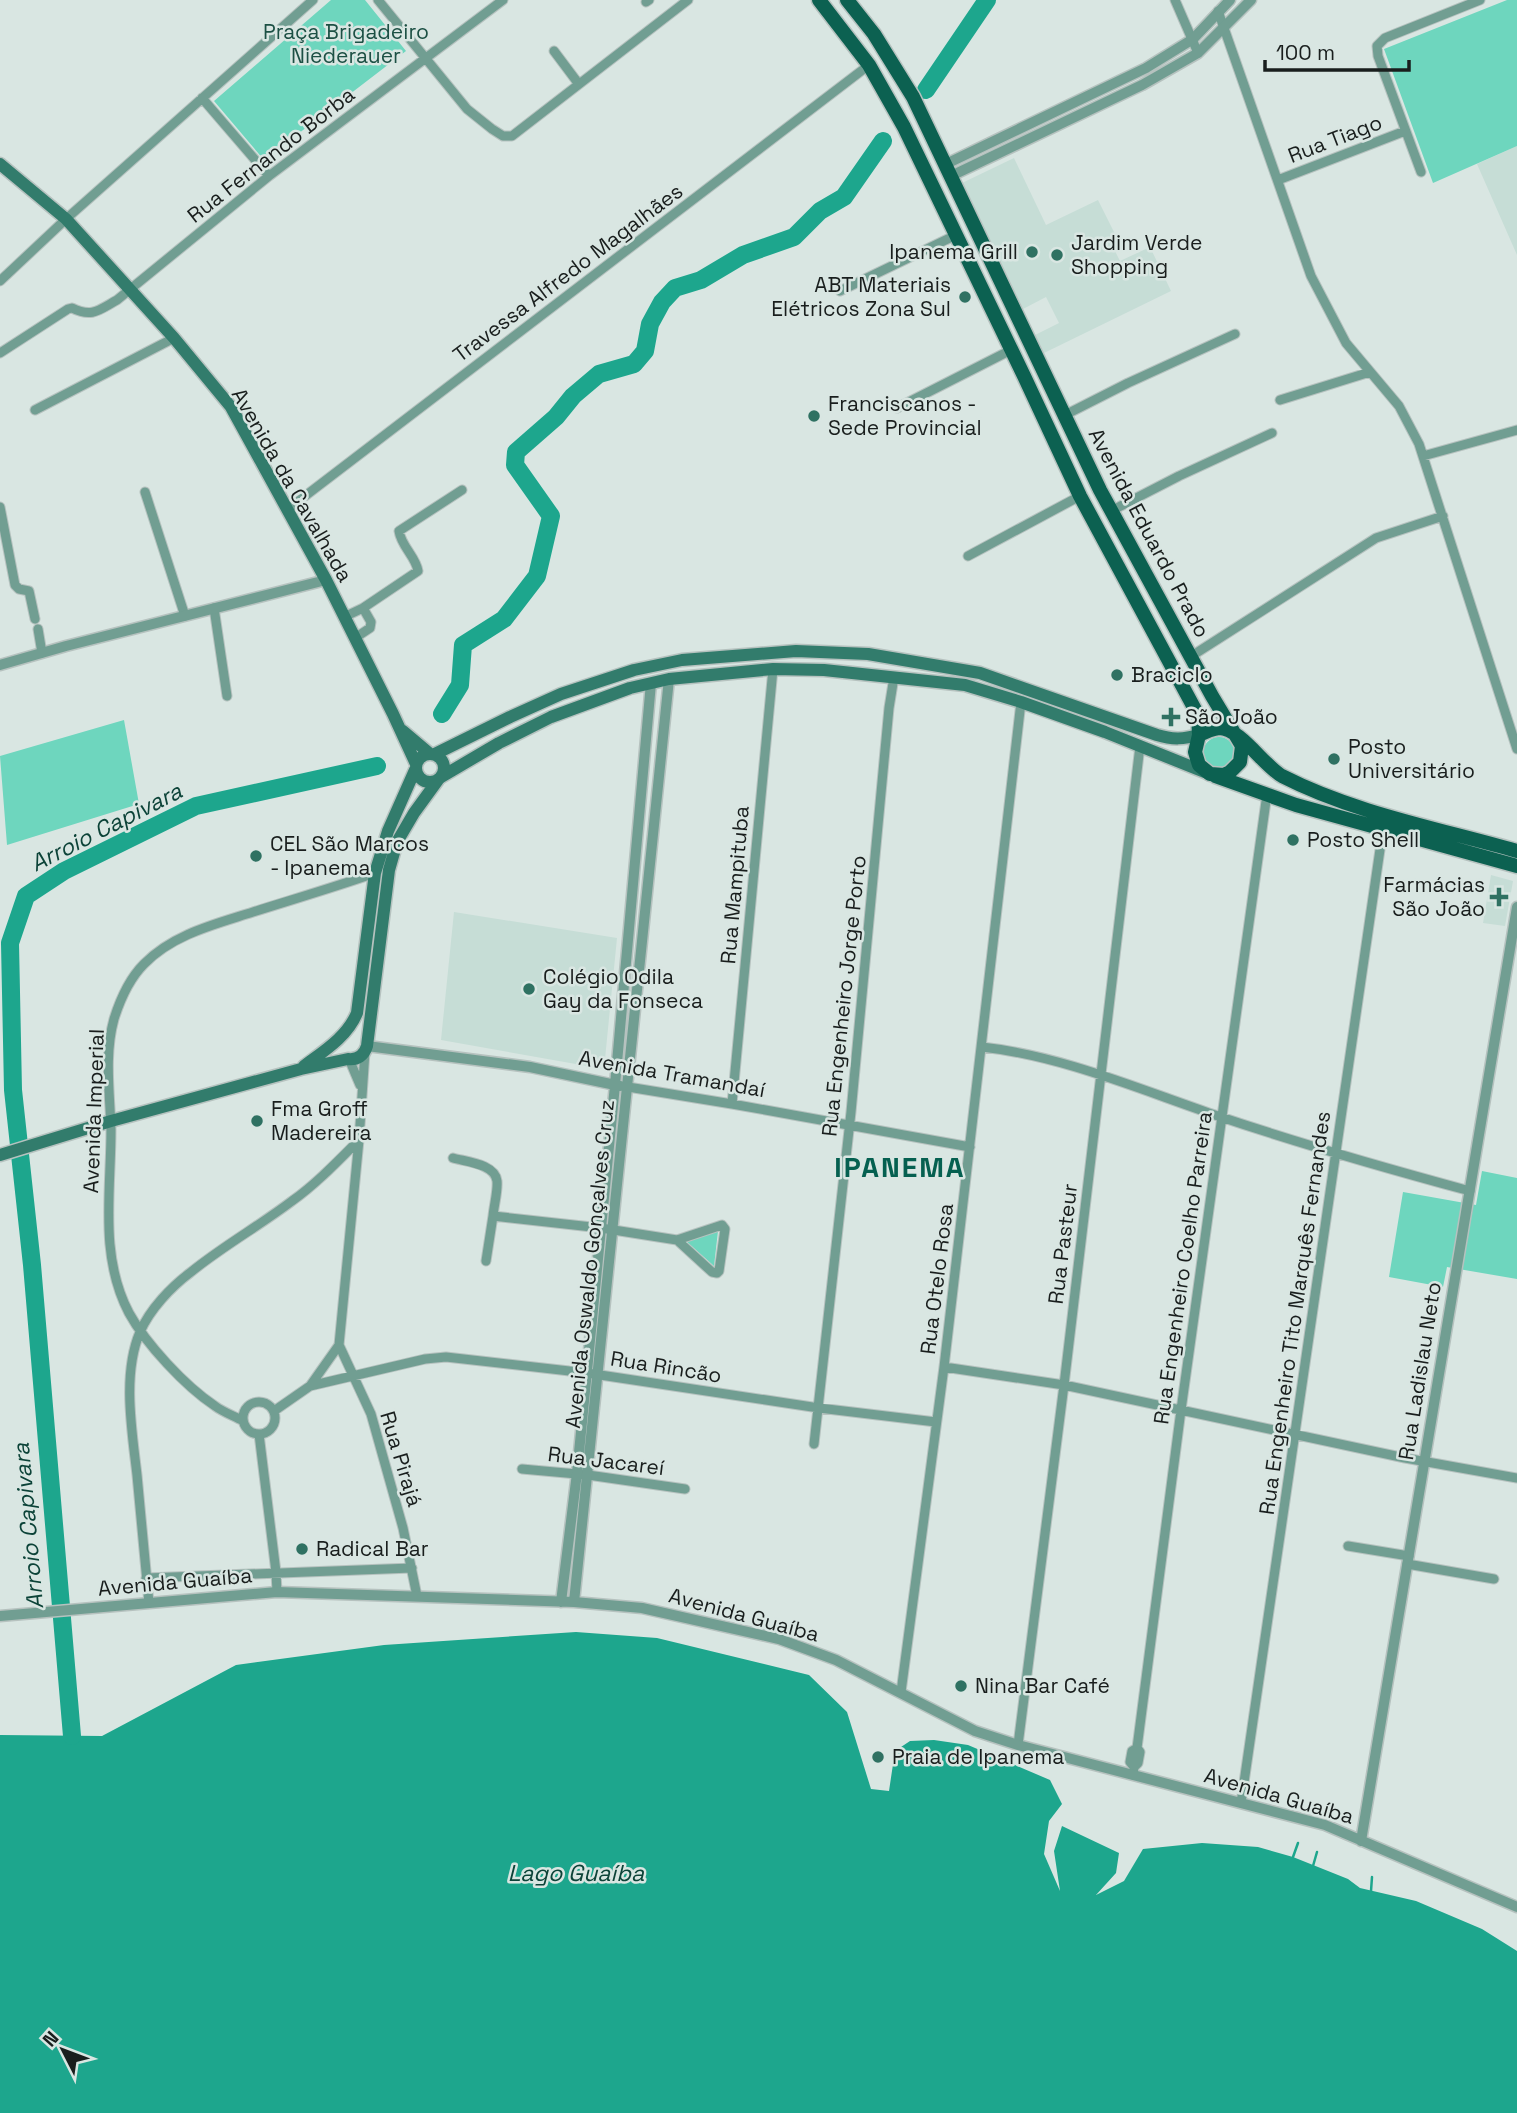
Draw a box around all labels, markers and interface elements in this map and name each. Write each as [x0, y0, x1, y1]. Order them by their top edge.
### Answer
park label: Praça Brigadeiro Niederauer [263, 18, 429, 69]
scale bar [1265, 28, 1408, 72]
text: 100 m [1276, 39, 1335, 66]
street label: Rua Fernando Borba [182, 81, 360, 228]
street label: Rua Tiago [1284, 108, 1386, 169]
street label: Travessa Alfredo Magalhães [447, 177, 688, 368]
place label: Jardim Verde Shopping [1071, 229, 1203, 280]
place label: Ipanema Grill [889, 238, 1018, 265]
marker: Ipanema Grill [1024, 244, 1040, 260]
marker: Jardim Verde Shopping [1049, 247, 1065, 263]
place label: ABT Materiais Elétricos Zona Sul [771, 271, 951, 322]
marker: ABT Materiais Elétricos Zona Sul [957, 289, 973, 305]
street label: Avenida da Cavalhada [226, 383, 359, 587]
place label: Franciscanos - Sede Provincial [828, 390, 982, 441]
marker: Franciscanos - Sede Provincial [806, 408, 822, 424]
street label: Avenida Eduardo Prado [1083, 423, 1216, 642]
place label: Braciclo [1131, 661, 1213, 688]
marker: Braciclo [1109, 667, 1125, 683]
place label: São João [1185, 703, 1278, 730]
marker: São João [1163, 709, 1179, 725]
place label: Posto Universitário [1348, 733, 1475, 784]
marker: Posto Universitário [1326, 751, 1342, 767]
water label: Arroio Capivara [25, 775, 188, 878]
street label: Rua Mampituba [714, 805, 755, 965]
place label: Posto Shell [1307, 826, 1419, 853]
place label: CEL São Marcos - Ipanema [270, 830, 429, 881]
marker: Posto Shell [1285, 832, 1301, 848]
marker: CEL São Marcos - Ipanema [248, 848, 264, 864]
street label: Rua Engenheiro Jorge Porto [815, 854, 872, 1138]
place label: Farmácias São João [1383, 871, 1485, 922]
marker: Farmácias São João [1491, 889, 1507, 905]
place label: Colégio Odila Gay da Fonseca [543, 963, 703, 1014]
marker: Colégio Odila Gay da Fonseca [521, 981, 537, 997]
street label: Avenida Imperial [77, 1028, 110, 1194]
street label: Avenida Tramandaí [577, 1044, 768, 1103]
place label: Fma Groff Madereira [271, 1095, 372, 1146]
street label: Avenida Oswaldo Gonçalves Cruz [559, 1098, 620, 1430]
street label: Rua Engenheiro Tito Marquês Fernandes [1253, 1109, 1336, 1516]
street label: Rua Engenheiro Coelho Parreira [1147, 1110, 1218, 1426]
marker: Fma Groff Madereira [249, 1113, 265, 1129]
district label: IPANEMA [834, 1149, 966, 1185]
street label: Rua Pasteur [1042, 1182, 1083, 1306]
street label: Rua Otelo Rosa [914, 1202, 959, 1356]
street label: Rua Ladislau Neto [1392, 1280, 1447, 1462]
street label: Rua Rincão [609, 1344, 724, 1389]
street label: Rua Pirajá [374, 1408, 429, 1510]
street label: Rua Jacareí [546, 1440, 667, 1481]
water label: Arroio Capivara [6, 1441, 50, 1610]
place label: Radical Bar [316, 1535, 429, 1562]
marker: Radical Bar [294, 1541, 310, 1557]
street label: Avenida Guaíba [97, 1561, 253, 1602]
street label: Avenida Guaíba [666, 1581, 822, 1648]
place label: Nina Bar Café [975, 1672, 1110, 1699]
marker: Nina Bar Café [953, 1678, 969, 1694]
place label: Praia de Ipanema [892, 1743, 1064, 1770]
marker: Praia de Ipanema [870, 1749, 886, 1765]
street label: Avenida Guaíba [1201, 1761, 1357, 1830]
water label: Lago Guaíba [508, 1858, 645, 1888]
north arrow [28, 2015, 98, 2085]
text: N [37, 2026, 64, 2052]

